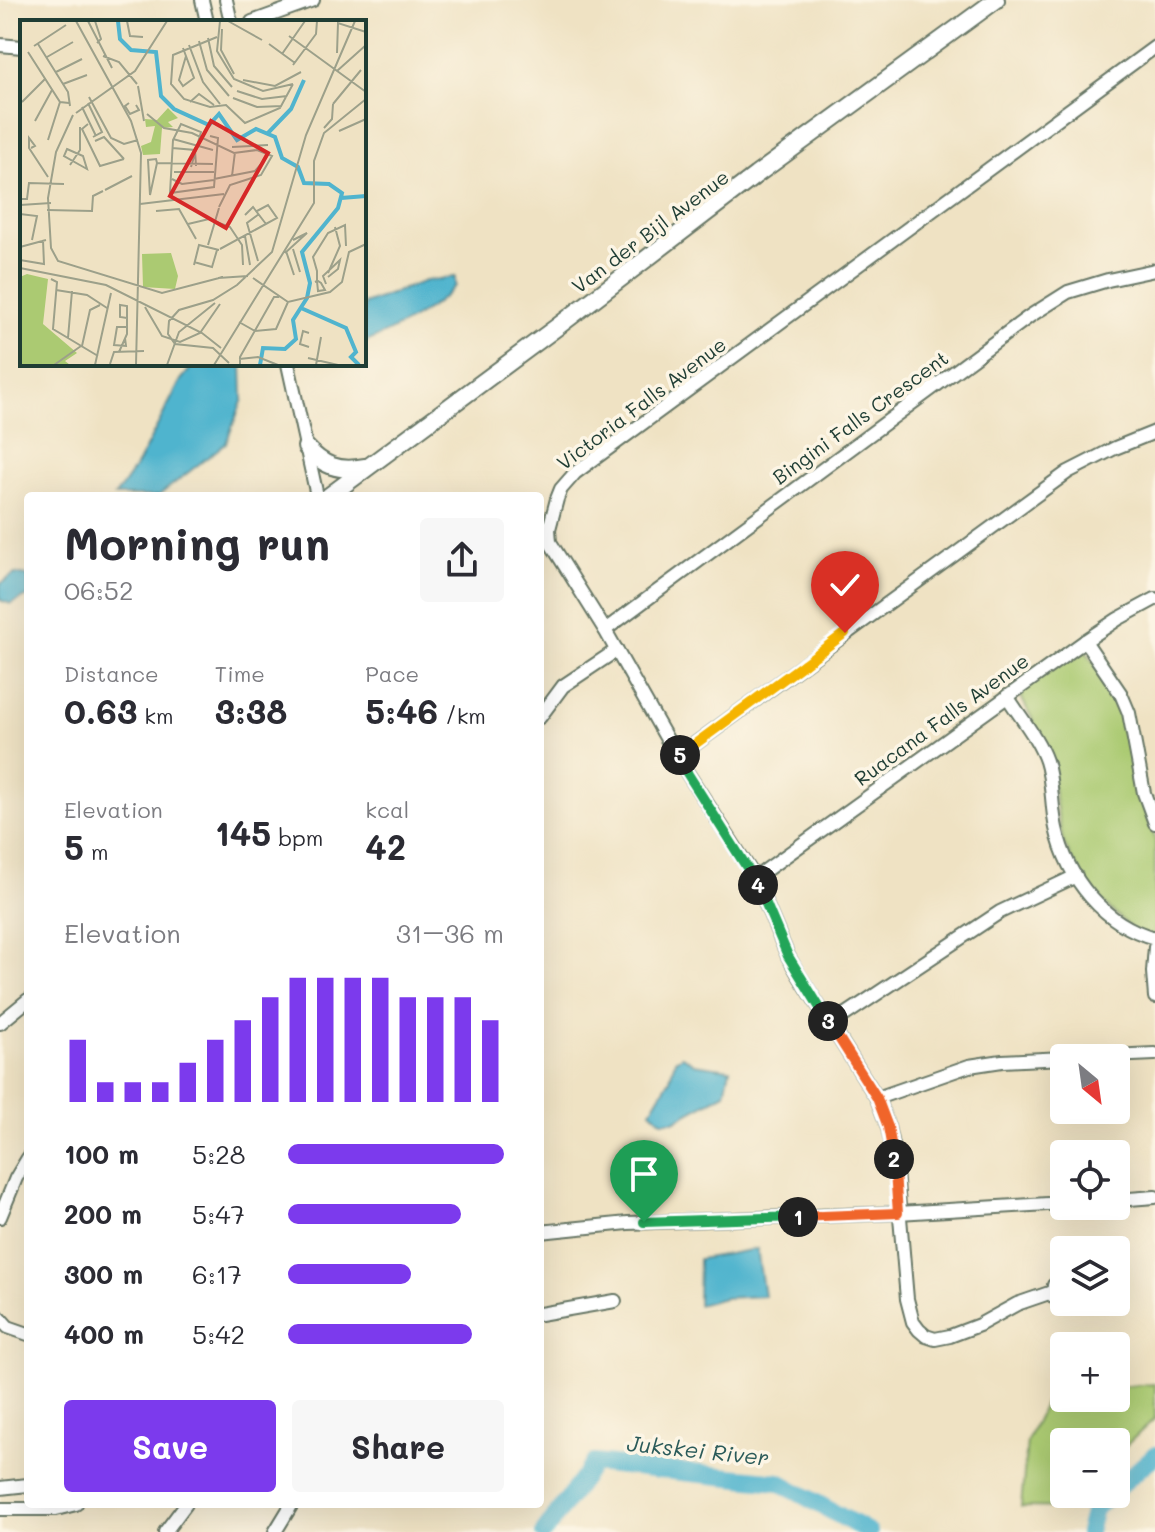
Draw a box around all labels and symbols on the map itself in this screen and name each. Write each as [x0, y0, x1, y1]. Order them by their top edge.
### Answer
inset map [20, 20, 366, 366]
street label: Van der Bijl Avenue [566, 163, 734, 299]
street label: Victoria Falls Avenue [551, 331, 731, 475]
street label: Bingini Falls Crescent [767, 344, 953, 490]
pin [811, 551, 879, 633]
street label: Ruacana Falls Avenue [849, 647, 1033, 791]
pin: 5 [660, 735, 700, 775]
pin: 4 [738, 865, 778, 905]
pin: 3 [808, 1001, 848, 1041]
north arrow [1050, 1044, 1130, 1124]
pin: 2 [874, 1139, 914, 1179]
pin [610, 1140, 678, 1222]
pin: 1 [778, 1197, 818, 1237]
water label: Jukskei River [626, 1428, 770, 1472]

